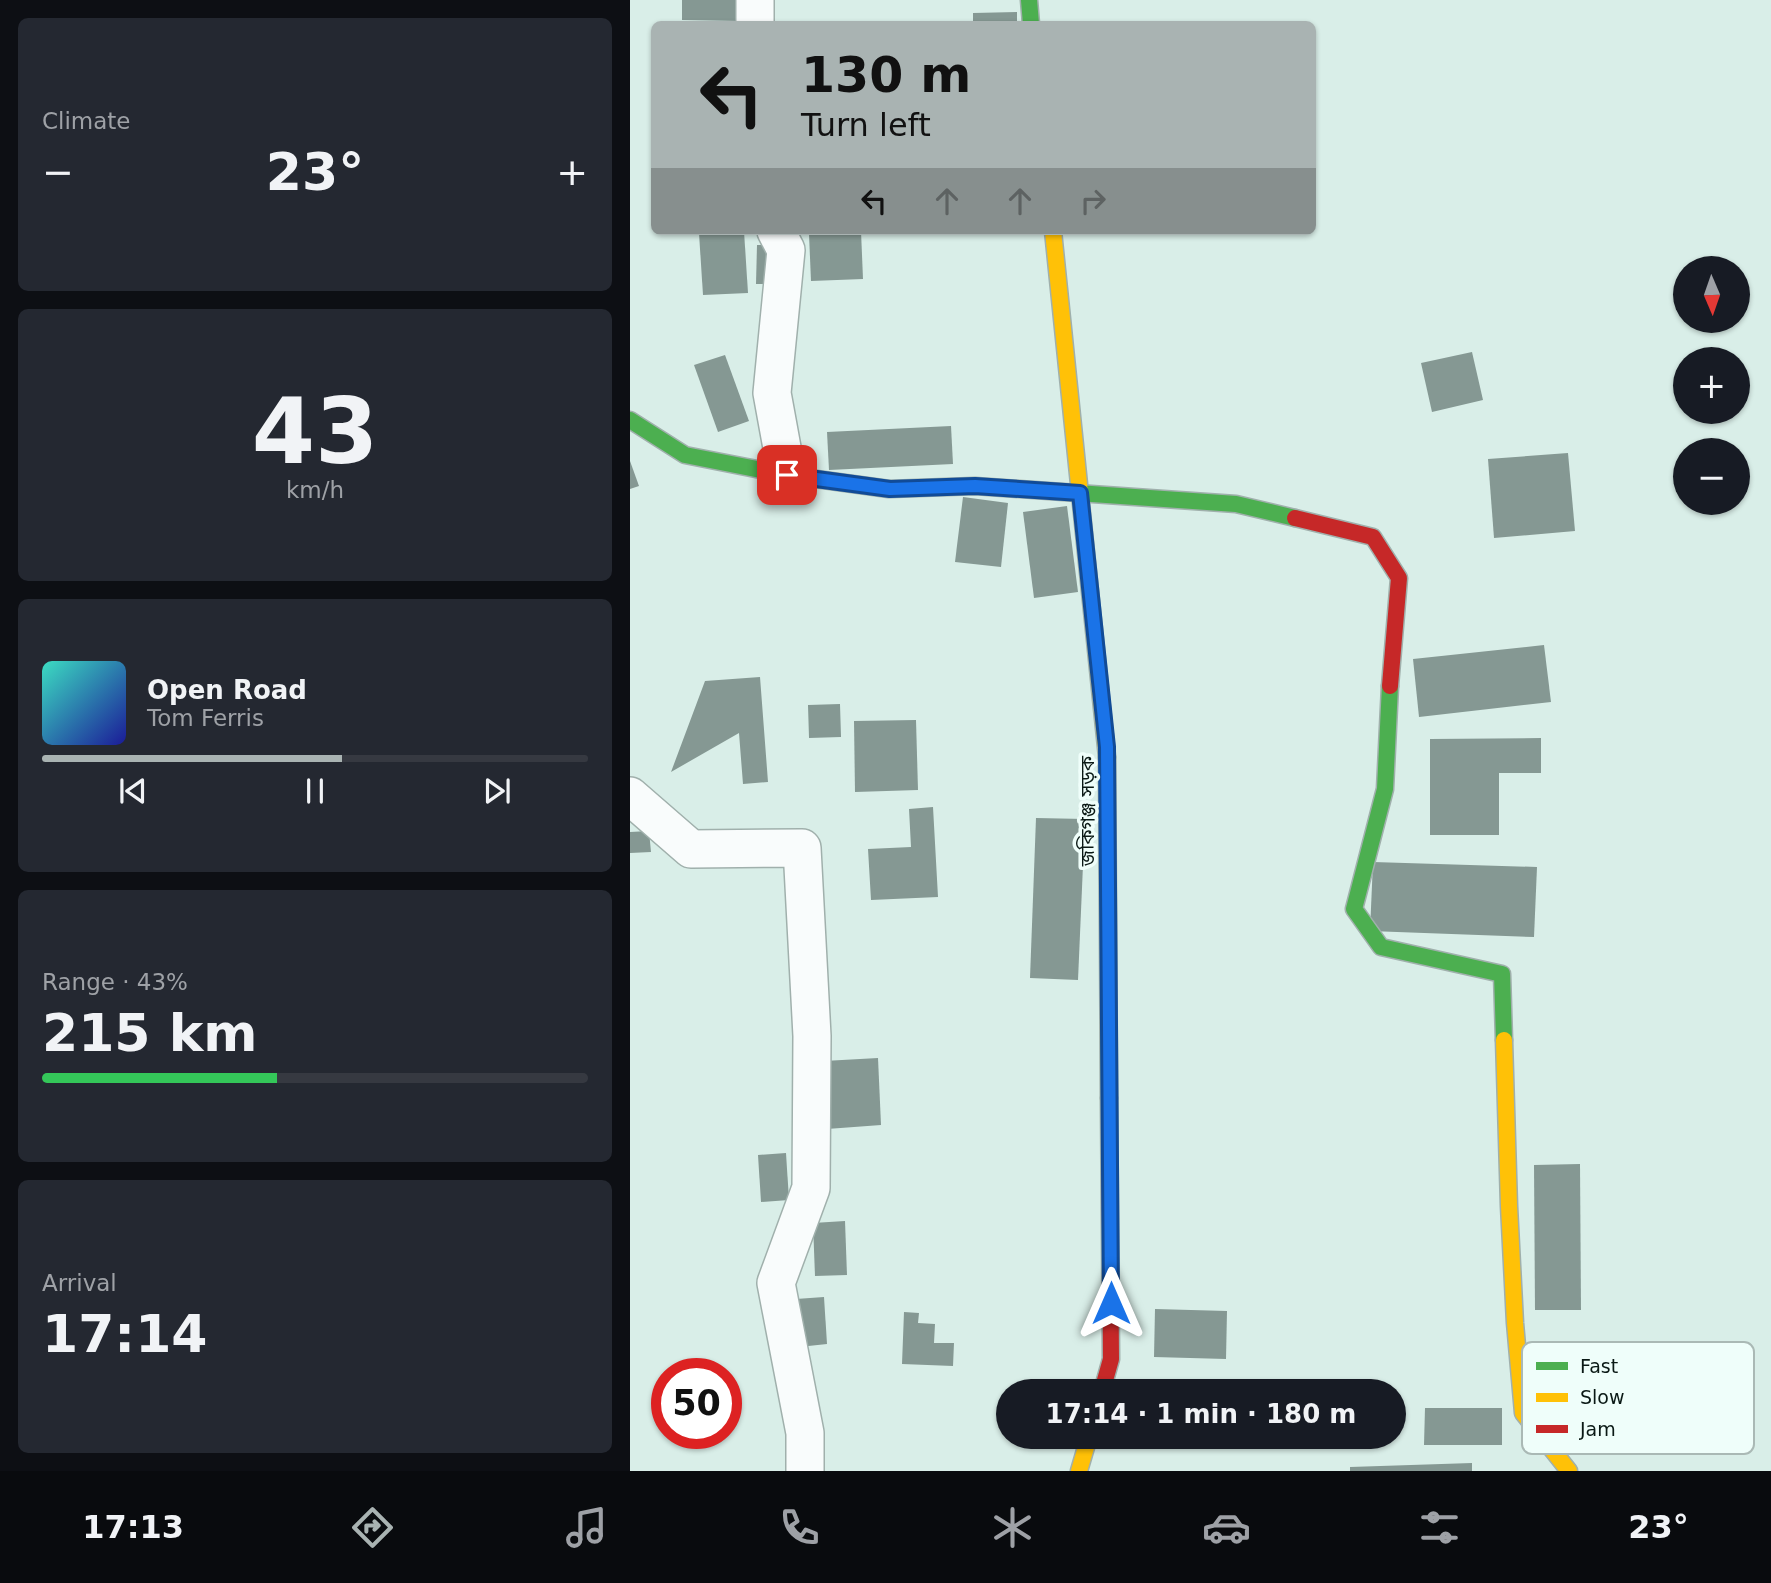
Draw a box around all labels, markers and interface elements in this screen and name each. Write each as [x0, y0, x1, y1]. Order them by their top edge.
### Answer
text: 130 m [801, 47, 971, 104]
icon: left [686, 49, 777, 140]
text: Turn left [801, 106, 931, 144]
text: Climate [42, 108, 131, 134]
text: 23° [266, 142, 364, 202]
text: − [42, 150, 74, 194]
text: + [556, 150, 588, 194]
icon: left [855, 182, 893, 220]
icon: ahead [928, 182, 966, 220]
icon: ahead [1001, 182, 1039, 220]
icon: right [1074, 182, 1112, 220]
north arrow [1673, 256, 1750, 332]
map controls [1673, 256, 1750, 515]
button: + [1673, 347, 1750, 424]
text: 43 [252, 379, 378, 484]
button: − [1673, 438, 1750, 515]
pin [757, 445, 817, 505]
icon: arrive [768, 456, 806, 494]
text: km/h [286, 477, 344, 503]
text: Open Road [147, 675, 307, 705]
text: Tom Ferris [147, 705, 264, 731]
street label: জকিগঞ্জ সড়ক [1076, 755, 1098, 867]
icon: previous [114, 772, 152, 810]
icon: pause [296, 772, 334, 810]
icon: next [478, 772, 516, 810]
text: Range · 43% [42, 969, 188, 995]
text: 215 km [42, 1003, 257, 1063]
position arrow [1074, 1266, 1148, 1340]
text: Arrival [42, 1270, 117, 1296]
text: 17:14 [42, 1304, 208, 1364]
legend [1522, 1342, 1754, 1454]
text: Fast [1580, 1355, 1618, 1377]
speed limit sign: 50 [651, 1358, 742, 1449]
text: Slow [1580, 1386, 1625, 1408]
text: 17:14 · 1 min · 180 m [1046, 1399, 1356, 1429]
text: Jam [1579, 1418, 1616, 1440]
icon: directions [348, 1503, 397, 1552]
icon: music [562, 1503, 611, 1552]
icon: phone [775, 1503, 824, 1552]
icon: climate [988, 1503, 1037, 1552]
icon: car [1202, 1503, 1251, 1552]
icon: filters [1415, 1503, 1464, 1552]
text: 17:13 [82, 1508, 184, 1546]
text: 23° [1628, 1508, 1689, 1546]

